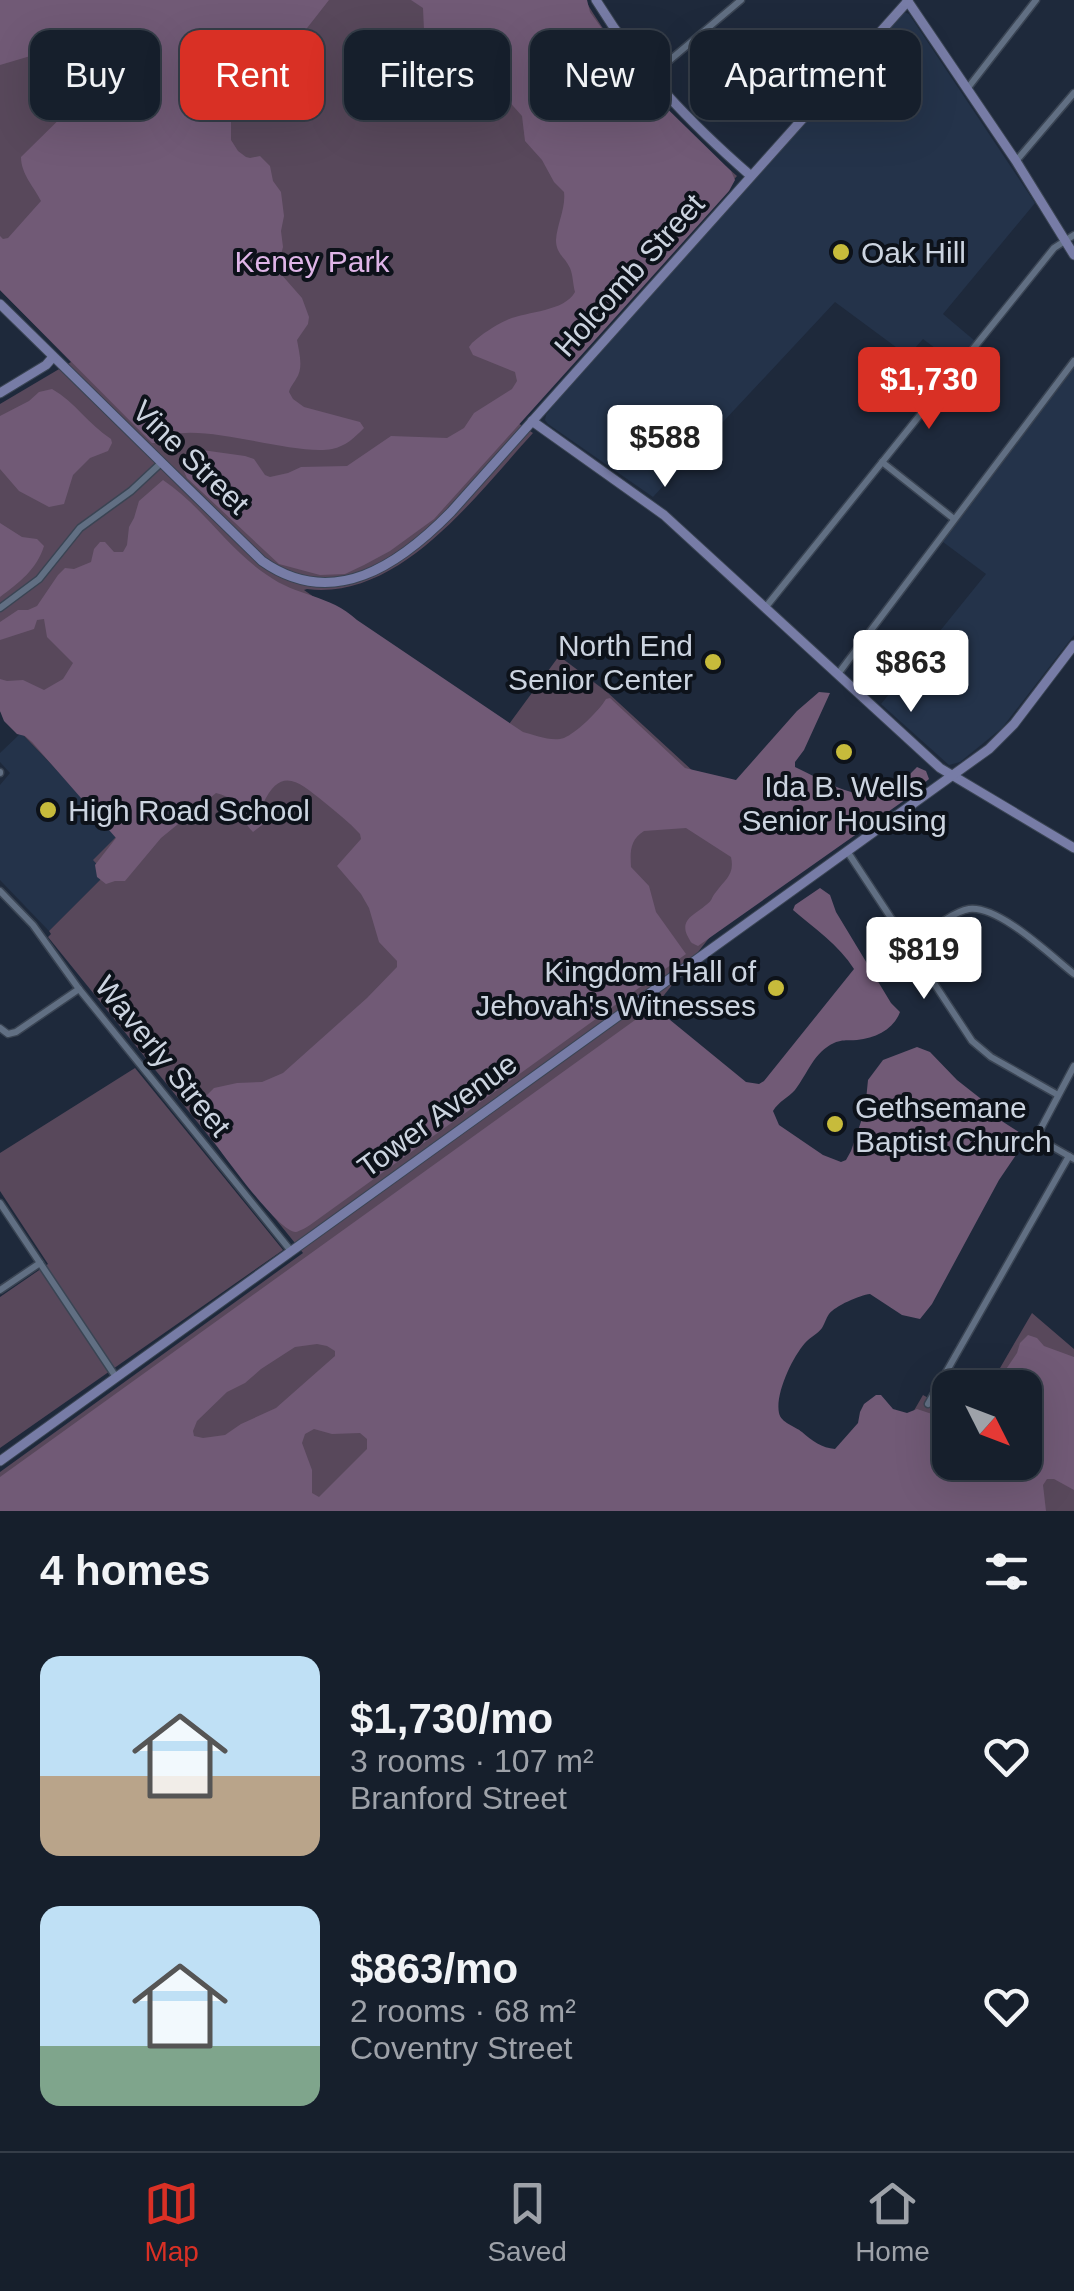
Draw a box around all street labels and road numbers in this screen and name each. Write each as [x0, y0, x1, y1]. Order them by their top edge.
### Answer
street label: Holcomb Street [548, 187, 711, 363]
street label: Vine Street [126, 394, 256, 521]
street label: Waverly Street [89, 970, 238, 1143]
street label: Tower Avenue [351, 1046, 523, 1184]

